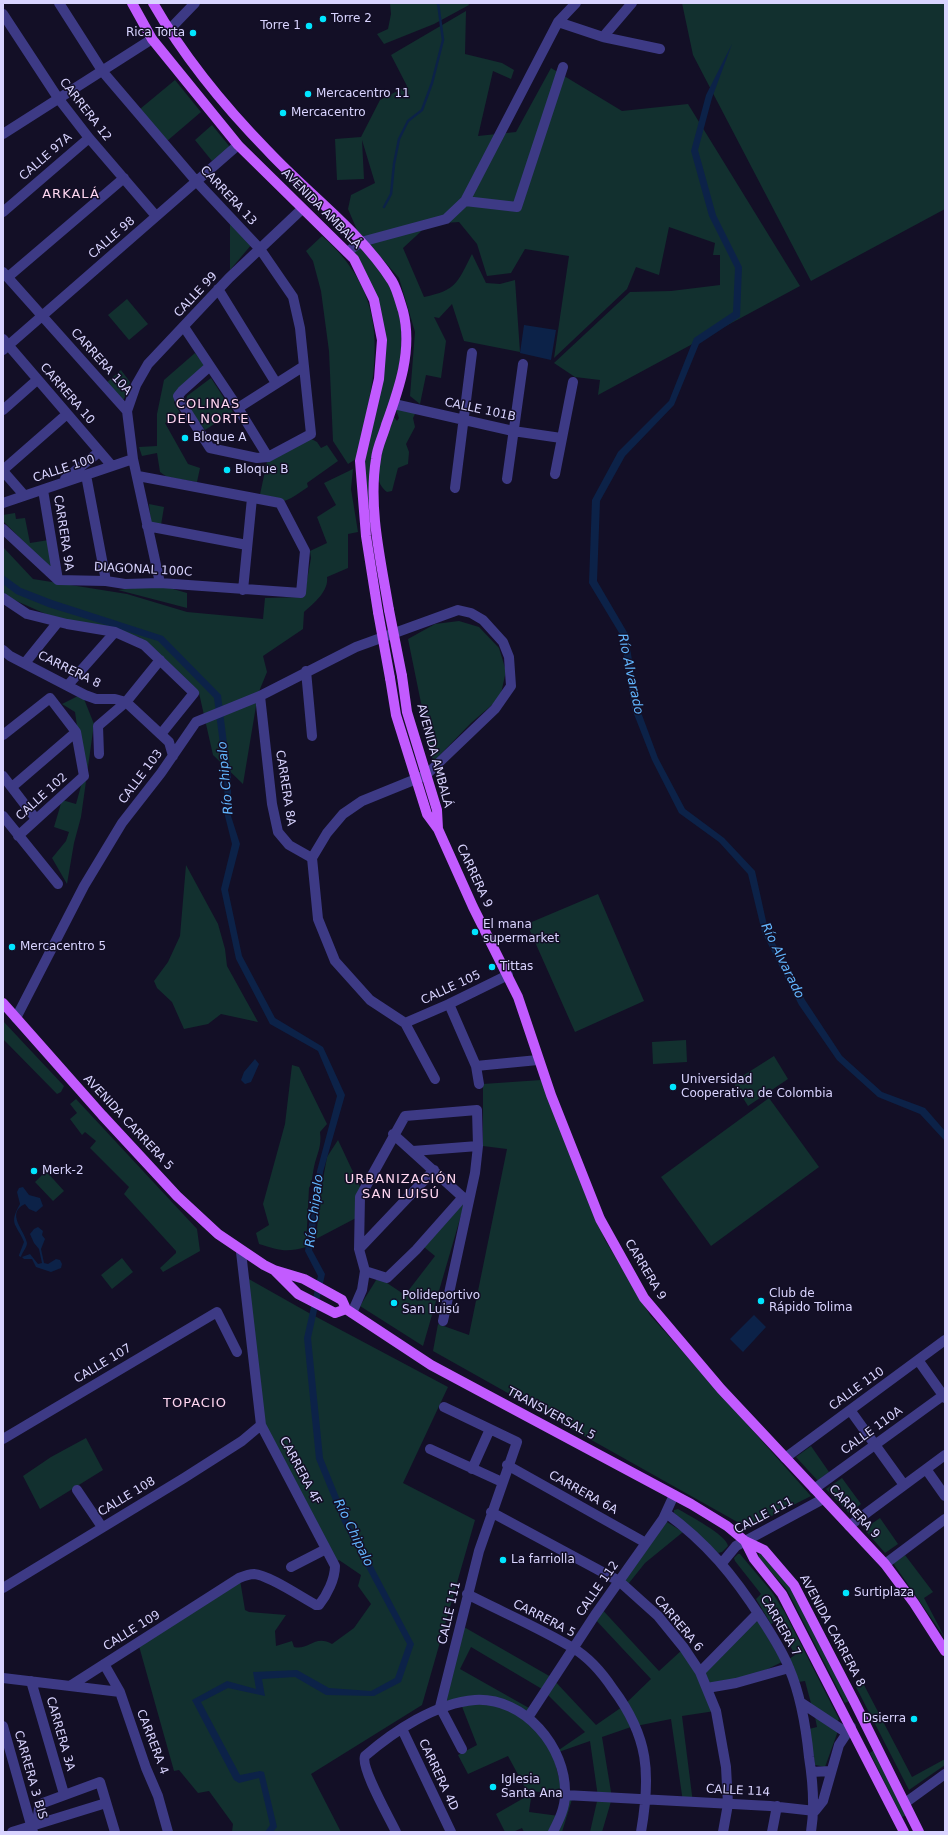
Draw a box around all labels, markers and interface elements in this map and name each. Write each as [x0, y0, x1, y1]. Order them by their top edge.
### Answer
place label: Torre 2 [331, 12, 372, 26]
marker: Torre 2 [318, 14, 328, 24]
place label: Torre 1 [260, 19, 301, 33]
marker: Torre 1 [304, 21, 314, 31]
place label: Rica Torta [126, 26, 185, 40]
marker: Rica Torta [188, 28, 198, 38]
street label: CARRERA 12 [56, 76, 114, 144]
place label: Mercacentro 11 [316, 87, 410, 101]
marker: Mercacentro 11 [303, 89, 313, 99]
place label: Mercacentro [291, 106, 366, 120]
marker: Mercacentro [278, 108, 288, 118]
street label: CALLE 97A [17, 130, 75, 184]
street label: CARRERA 13 [197, 163, 259, 229]
street label: AVENIDA AMBALÁ [278, 166, 364, 252]
district label: ARKALÁ [42, 187, 100, 203]
street label: CALLE 98 [86, 214, 138, 262]
street label: CALLE 99 [171, 269, 221, 321]
street label: CARRERA 10A [67, 326, 135, 398]
street label: CARRERA 10 [37, 361, 97, 427]
street label: CALLE 101B [443, 395, 517, 425]
district label: COLINAS DEL NORTE [167, 397, 249, 428]
place label: Bloque A [193, 431, 247, 445]
marker: Bloque A [180, 433, 190, 443]
street label: CALLE 100 [31, 452, 97, 486]
place label: Bloque B [235, 463, 289, 477]
marker: Bloque B [222, 465, 232, 475]
street label: CARRERA 9A [50, 494, 76, 572]
street label: DIAGONAL 100C [93, 560, 193, 580]
water label: Río Alvarado [614, 632, 646, 716]
street label: CARRERA 8 [35, 649, 103, 691]
street label: AVENIDA AMBALÁ [413, 702, 455, 810]
water label: Río Chipalo [215, 741, 237, 815]
street label: CALLE 103 [116, 747, 166, 807]
street label: CARRERA 8A [272, 749, 298, 827]
street label: CALLE 102 [13, 770, 71, 824]
street label: CARRERA 9 [453, 842, 495, 910]
place label: El mana supermarket [483, 918, 559, 946]
water label: Río Alvarado [757, 921, 807, 1001]
marker: El mana supermarket [470, 927, 480, 937]
place label: Mercacentro 5 [20, 940, 106, 954]
marker: Mercacentro 5 [7, 942, 17, 952]
place label: Tittas [500, 960, 533, 974]
marker: Tittas [487, 962, 497, 972]
street label: CALLE 105 [419, 968, 483, 1008]
street label: AVENIDA CARRERA 5 [80, 1072, 176, 1174]
place label: Universidad Cooperativa de Colombia [681, 1073, 833, 1101]
marker: Universidad Cooperativa de Colombia [668, 1082, 678, 1092]
place label: Merk-2 [42, 1164, 84, 1178]
marker: Merk-2 [29, 1166, 39, 1176]
district label: URBANIZACIÓN SAN LUISÚ [345, 1172, 457, 1203]
water label: Río Chipalo [303, 1174, 327, 1248]
street label: CARRERA 9 [621, 1237, 669, 1303]
place label: Club de Rápido Tolima [769, 1287, 852, 1315]
place label: Polideportivo San Luisú [402, 1289, 480, 1317]
marker: Club de Rápido Tolima [756, 1296, 766, 1306]
marker: Polideportivo San Luisú [389, 1298, 399, 1308]
street label: CALLE 107 [72, 1341, 134, 1387]
street label: CALLE 110 [827, 1364, 887, 1414]
street label: TRANSVERSAL 5 [504, 1385, 598, 1443]
district label: TOPACIO [163, 1396, 227, 1412]
street label: CALLE 110A [838, 1404, 906, 1458]
street label: CARRERA 4F [276, 1434, 324, 1508]
street label: CARRERA 6A [546, 1468, 620, 1518]
street label: CALLE 108 [96, 1474, 158, 1520]
street label: CARRERA 9 [825, 1482, 883, 1542]
street label: CALLE 111 [732, 1495, 796, 1537]
water label: Río Chipalo [330, 1497, 376, 1569]
place label: La farriolla [511, 1553, 575, 1567]
marker: La farriolla [498, 1555, 508, 1565]
street label: CALLE 112 [574, 1559, 622, 1619]
street label: AVENIDA CARRERA 8 [796, 1572, 868, 1690]
street label: CALLE 111 [436, 1580, 464, 1646]
place label: Surtiplaza [854, 1586, 914, 1600]
marker: Surtiplaza [841, 1588, 851, 1598]
street label: CARRERA 6 [651, 1593, 705, 1655]
street label: CARRERA 7 [757, 1593, 803, 1659]
street label: CARRERA 5 [510, 1597, 578, 1641]
street label: CALLE 109 [101, 1608, 163, 1654]
street label: CARRERA 3A [43, 1695, 77, 1773]
street label: CARRERA 4 [133, 1708, 171, 1776]
place label: Dsierra [863, 1712, 906, 1726]
marker: Dsierra [909, 1714, 919, 1724]
street label: CARRERA 3 BIS [10, 1729, 50, 1821]
street label: CARRERA 4D [415, 1737, 461, 1813]
place label: Iglesia Santa Ana [501, 1773, 563, 1801]
marker: Iglesia Santa Ana [488, 1782, 498, 1792]
street label: CALLE 114 [706, 1782, 770, 1800]

